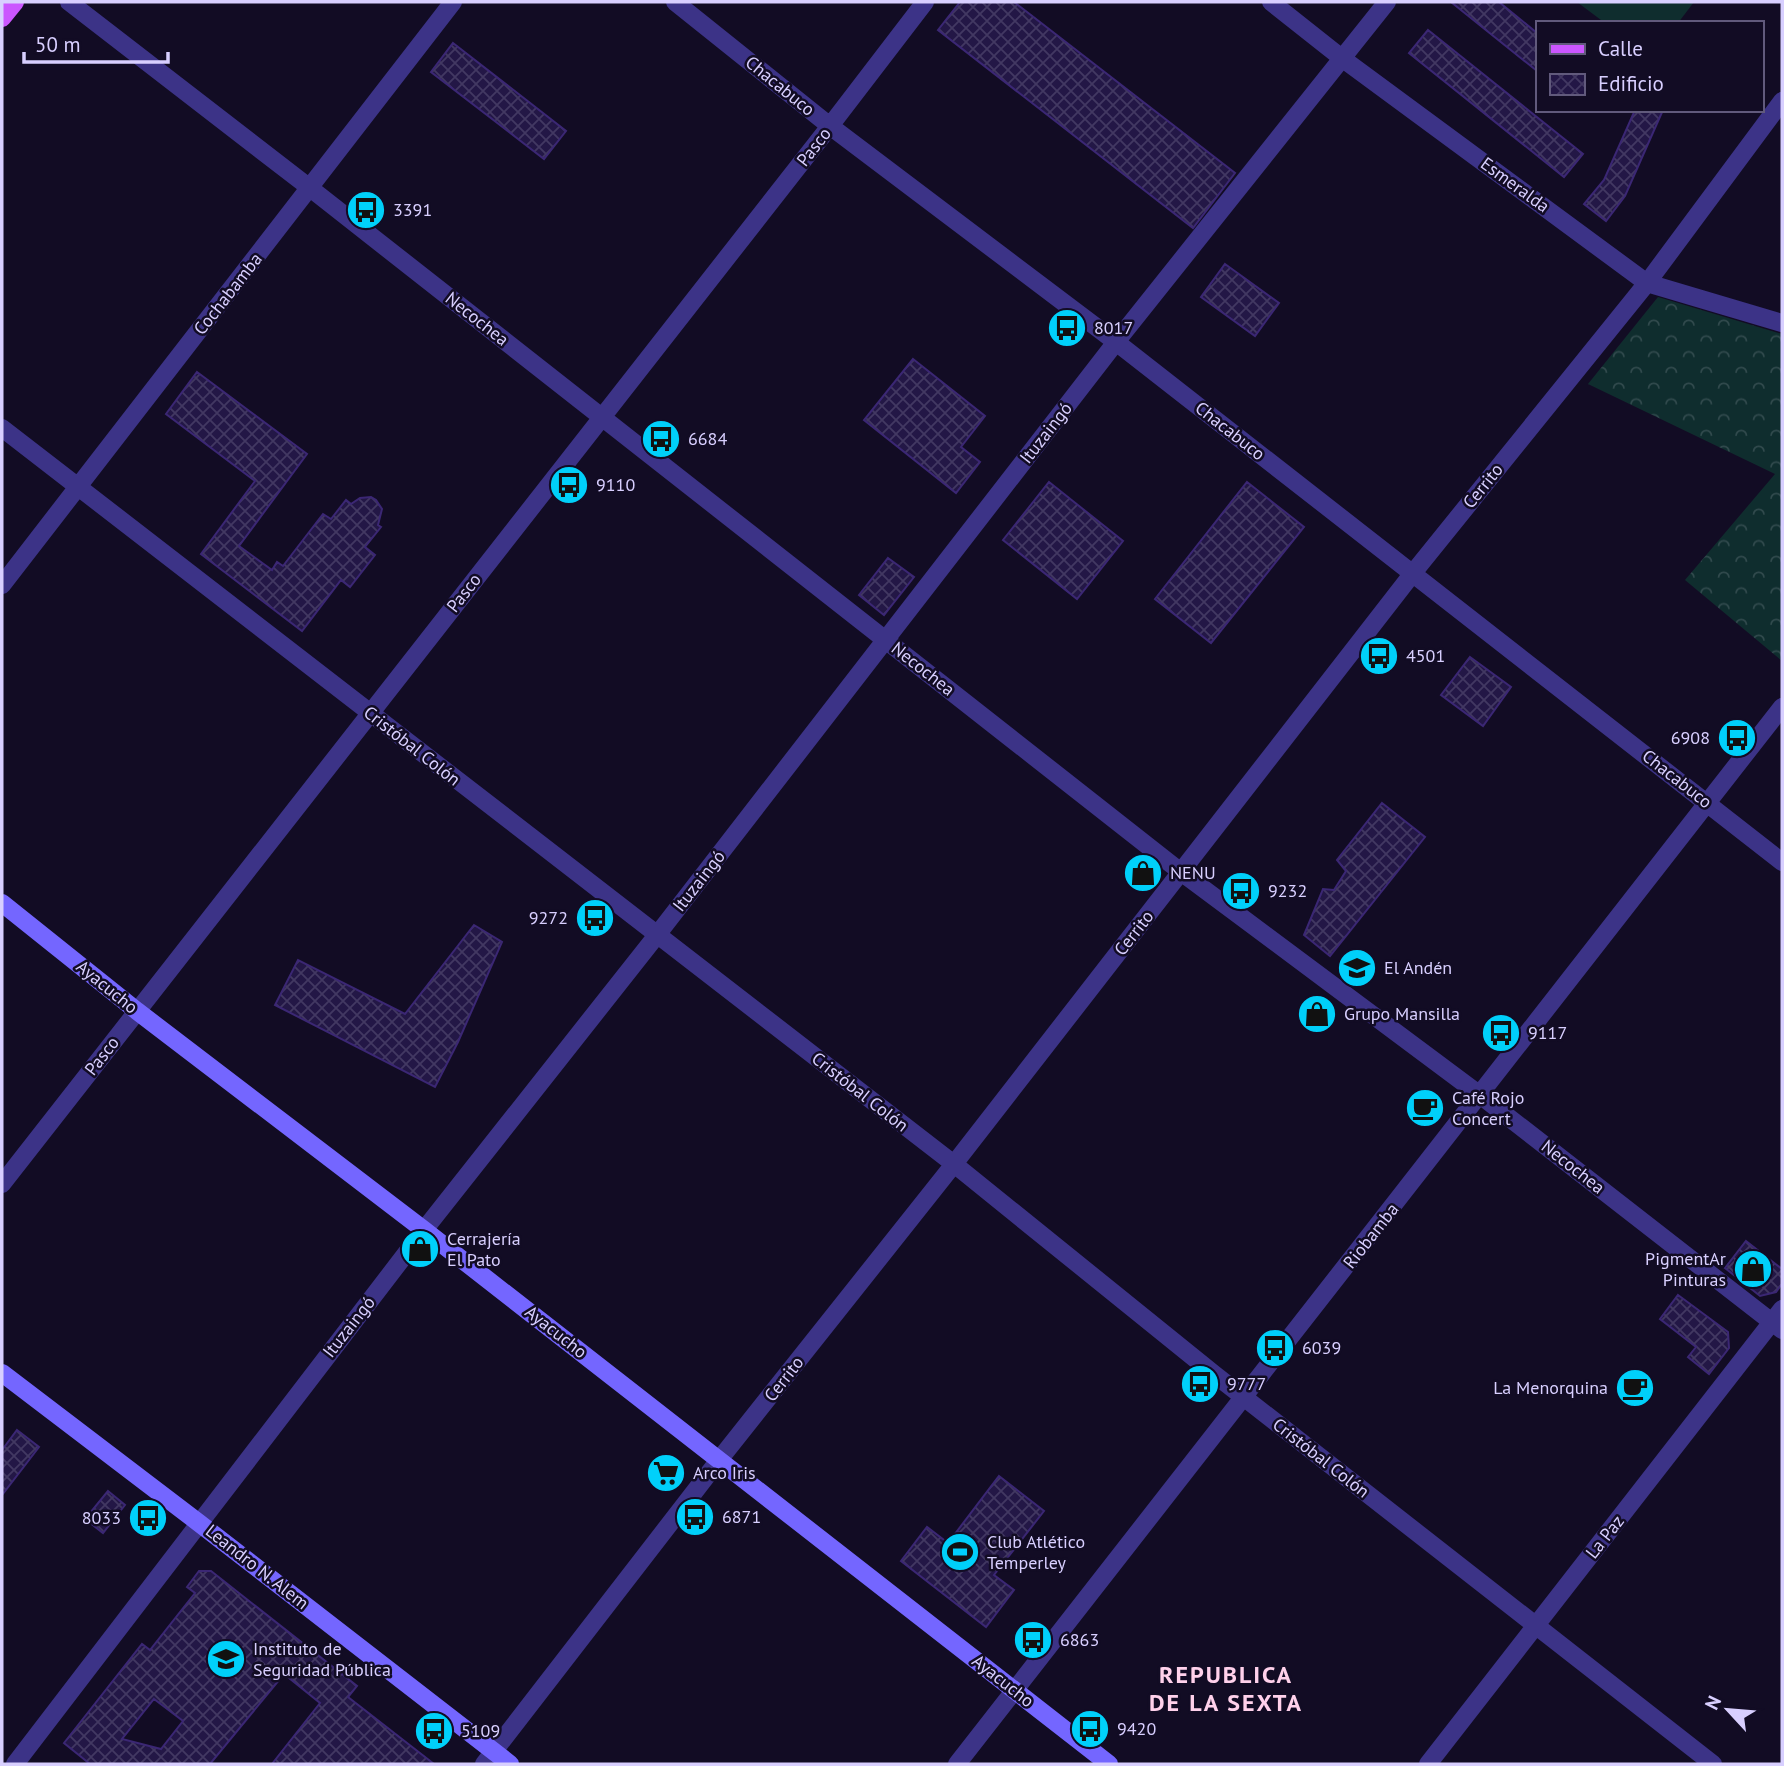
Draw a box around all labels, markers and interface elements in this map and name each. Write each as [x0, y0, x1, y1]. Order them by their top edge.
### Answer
scale bar [24, 21, 168, 65]
legend [1536, 21, 1763, 112]
text: 50 m [35, 31, 81, 58]
text: Calle [1598, 35, 1643, 62]
street label: Chacabuco [741, 51, 820, 121]
text: Edificio [1598, 70, 1664, 97]
street label: Pasco [791, 123, 836, 171]
street label: Esmeralda [1476, 152, 1554, 217]
bus stop icon: 3391 [345, 189, 387, 231]
place label: 3391 [393, 198, 432, 221]
street label: Cochabamba [188, 248, 267, 339]
street label: Necochea [441, 287, 514, 351]
bus stop icon: 8017 [1046, 307, 1088, 349]
place label: 8017 [1094, 316, 1133, 339]
street label: Chacabuco [1191, 396, 1270, 465]
street label: Ituzaingó [1014, 397, 1077, 468]
bus stop icon: 6684 [640, 418, 682, 460]
place label: 6684 [688, 427, 727, 450]
street label: Cerrito [1457, 458, 1508, 513]
bus stop icon: 9110 [548, 464, 590, 506]
place label: 9110 [596, 473, 635, 496]
street label: Pasco [441, 569, 486, 617]
bus stop icon: 4501 [1358, 635, 1400, 677]
street label: Necochea [887, 637, 960, 701]
place label: 4501 [1406, 644, 1445, 667]
street label: Cristóbal Colón [359, 701, 465, 791]
bus stop icon: 6908 [1716, 717, 1758, 759]
place label: 6908 [1671, 726, 1710, 749]
street label: Chacabuco [1638, 744, 1717, 813]
street label: Ituzaingó [667, 845, 730, 916]
shop icon: NENU [1122, 852, 1164, 894]
place label: NENU [1170, 861, 1216, 884]
bus stop icon: 9232 [1220, 870, 1262, 912]
place label: 9232 [1268, 879, 1307, 902]
bus stop icon: 9272 [574, 897, 616, 939]
street label: Cerrito [1109, 905, 1158, 960]
place label: 9272 [529, 906, 568, 929]
school or university icon: El Andén [1336, 947, 1378, 989]
street label: Ayacucho [72, 955, 143, 1018]
place label: El Andén [1384, 956, 1452, 979]
shop icon: Grupo Mansilla [1296, 993, 1338, 1035]
place label: Grupo Mansilla [1344, 1002, 1460, 1025]
bus stop icon: 9117 [1480, 1012, 1522, 1054]
place label: 9117 [1528, 1021, 1567, 1044]
street label: Pasco [79, 1032, 124, 1080]
street label: Cristóbal Colón [807, 1047, 913, 1137]
place label: Café Rojo Concert [1452, 1086, 1524, 1130]
cafe icon: Café Rojo Concert [1404, 1087, 1446, 1129]
street label: Necochea [1537, 1135, 1610, 1199]
street label: Riobamba [1338, 1198, 1403, 1273]
place label: Cerrajería El Pato [447, 1227, 521, 1271]
shop icon: Cerrajería El Pato [399, 1228, 441, 1270]
place label: PigmentAr Pinturas [1645, 1247, 1726, 1291]
shop icon: PigmentAr Pinturas [1732, 1248, 1774, 1290]
street label: Ituzaingó [317, 1291, 380, 1362]
street label: Ayacucho [521, 1300, 592, 1363]
bus stop icon: 6039 [1254, 1327, 1296, 1369]
place label: 6039 [1302, 1336, 1341, 1359]
street label: Cerrito [759, 1351, 808, 1406]
bus stop icon: 9777 [1179, 1363, 1221, 1405]
cafe icon: La Menorquina [1614, 1367, 1656, 1409]
place label: 9777 [1227, 1372, 1266, 1395]
place label: La Menorquina [1493, 1376, 1608, 1399]
street label: Cristóbal Colón [1268, 1413, 1374, 1503]
supermarket icon: Arco Iris [645, 1452, 687, 1494]
place label: Arco Iris [693, 1461, 756, 1484]
bus stop icon: 6871 [674, 1496, 716, 1538]
bus stop icon: 8033 [127, 1497, 169, 1539]
place label: 6871 [722, 1505, 761, 1528]
place label: 8033 [82, 1506, 121, 1529]
street label: La Paz [1580, 1510, 1629, 1563]
street label: Leandro N. Alem [201, 1519, 314, 1614]
place label: Club Atlético Temperley [987, 1530, 1085, 1574]
sports icon: Club Atlético Temperley [939, 1531, 981, 1573]
bus stop icon: 6863 [1012, 1619, 1054, 1661]
place label: 6863 [1060, 1628, 1099, 1651]
place label: Instituto de Seguridad Pública [253, 1637, 391, 1681]
school or university icon: Instituto de Seguridad Pública [205, 1638, 247, 1680]
street label: Ayacucho [968, 1649, 1039, 1712]
district label: REPUBLICA DE LA SEXTA [1149, 1659, 1303, 1718]
north arrow [1693, 1675, 1763, 1745]
text: N [1699, 1692, 1726, 1713]
bus stop icon: 9420 [1069, 1708, 1111, 1750]
bus stop icon: 5109 [413, 1710, 455, 1752]
place label: 9420 [1117, 1717, 1156, 1740]
place label: 5109 [461, 1719, 500, 1742]

